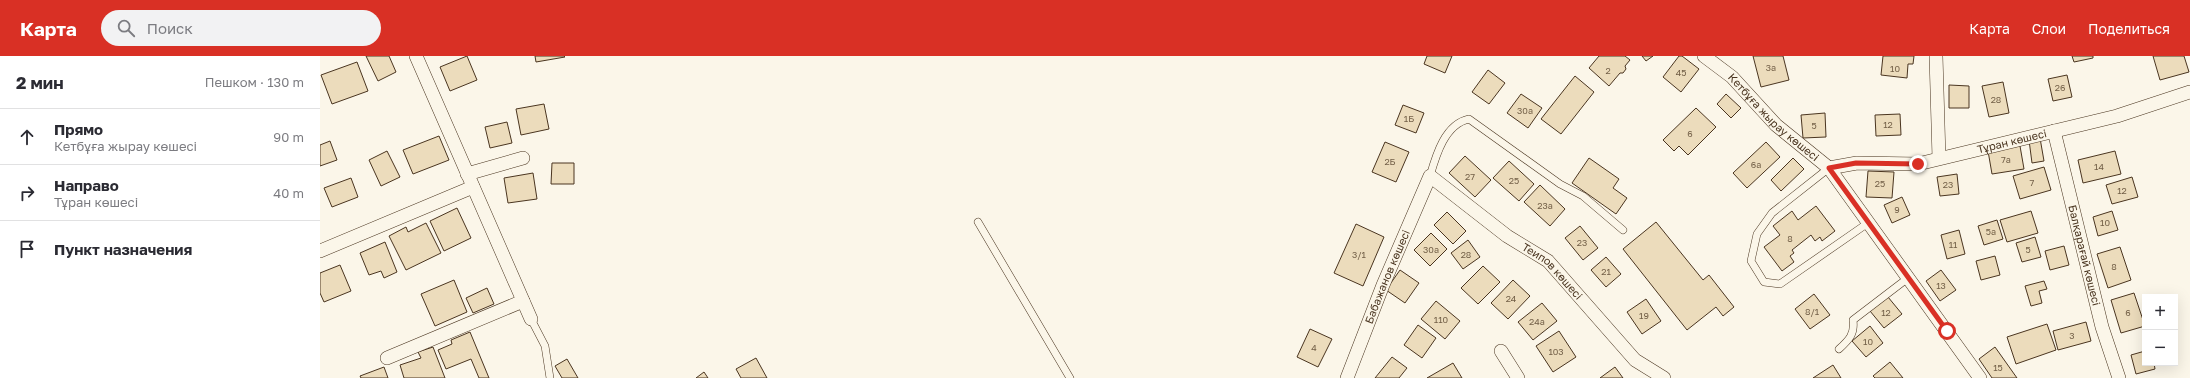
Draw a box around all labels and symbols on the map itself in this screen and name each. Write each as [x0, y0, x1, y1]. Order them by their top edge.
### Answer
house number: 3а [1766, 62, 1776, 73]
house number: 10 [1890, 63, 1900, 74]
house number: 2 [1605, 65, 1611, 76]
house number: 45 [1676, 67, 1686, 78]
street label: Кетбұға жырау көшесі [1726, 70, 1822, 163]
house number: 26 [2055, 82, 2065, 93]
house number: 28 [1991, 94, 2001, 105]
house number: 30а [1517, 105, 1533, 116]
house number: 1Б [1404, 113, 1414, 124]
house number: 12 [1883, 119, 1893, 130]
house number: 5 [1811, 120, 1817, 131]
street label: Тұран көшесі [1976, 126, 2048, 156]
house number: 6 [1687, 128, 1693, 139]
house number: 7а [2001, 154, 2011, 165]
route end [1909, 155, 1927, 173]
house number: 2Б [1384, 156, 1396, 167]
house number: 6а [1751, 159, 1761, 170]
house number: 14 [2094, 161, 2104, 172]
house number: 27 [1465, 171, 1475, 182]
house number: 25 [1509, 175, 1519, 186]
house number: 7 [2030, 177, 2035, 188]
house number: 25 [1875, 178, 1885, 189]
house number: 23 [1943, 179, 1953, 190]
house number: 12 [2117, 185, 2127, 196]
house number: 23а [1537, 200, 1553, 211]
street label: Балқарағай көшесі [2066, 203, 2104, 307]
house number: 9 [1894, 204, 1900, 215]
house number: 10 [2100, 217, 2110, 228]
house number: 5а [1986, 226, 1996, 237]
street label: Бабажанов көшесі [1362, 228, 1412, 325]
house number: 8 [1787, 233, 1793, 244]
house number: 23 [1577, 237, 1587, 248]
house number: 11 [1949, 239, 1958, 250]
street label: Теипов көшесі [1520, 240, 1586, 302]
house number: 30а [1423, 244, 1439, 255]
house number: 5 [2025, 244, 2031, 255]
house number: 3/1 [1352, 249, 1367, 260]
house number: 28 [1461, 249, 1471, 260]
house number: 8 [2111, 261, 2117, 272]
house number: 21 [1601, 266, 1611, 277]
house number: 13 [1936, 280, 1946, 291]
house number: 24 [1506, 293, 1517, 304]
house number: 8/1 [1805, 306, 1820, 317]
house number: 12 [1881, 307, 1891, 318]
house number: 6 [2125, 307, 2131, 318]
house number: 19 [1639, 310, 1649, 321]
house number: 110 [1434, 314, 1449, 325]
house number: 24а [1529, 316, 1545, 327]
route start [1938, 322, 1956, 340]
house number: 3 [2069, 330, 2075, 341]
house number: 10 [1863, 336, 1873, 347]
house number: 4 [1311, 342, 1317, 353]
house number: 103 [1548, 346, 1564, 357]
house number: 15 [1993, 362, 2003, 373]

